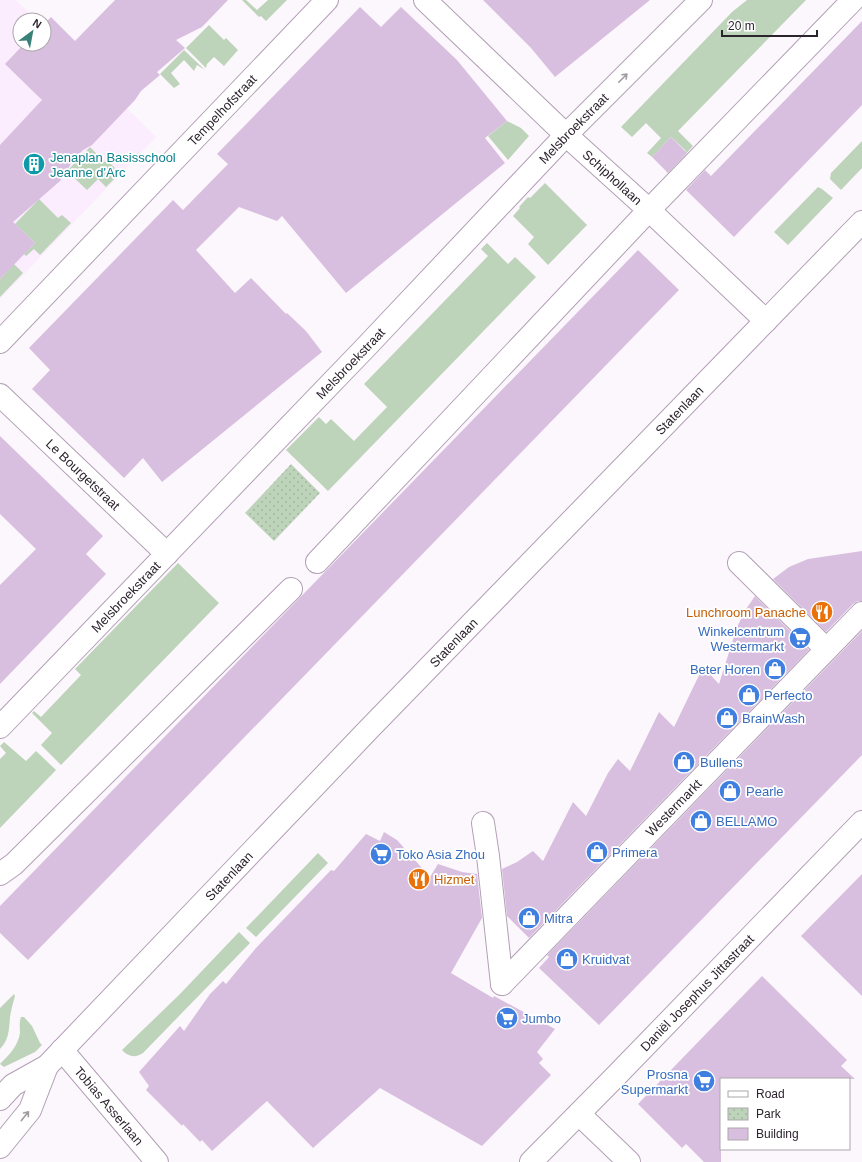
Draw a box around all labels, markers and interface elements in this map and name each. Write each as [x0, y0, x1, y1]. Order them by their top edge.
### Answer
north arrow [12, 12, 52, 52]
scale bar [722, 12, 817, 38]
text: N [31, 16, 44, 31]
text: 20 m [728, 19, 755, 33]
street label: Tempelhofstraat [184, 71, 260, 149]
one-way arrow [619, 73, 628, 83]
street label: Melsbroekstraat [536, 90, 611, 167]
street label: Schiphollaan [580, 147, 645, 208]
place label: Jenaplan Basisschool Jeanne d'Arc [50, 150, 176, 180]
building icon: Jenaplan Basisschool Jeanne d'Arc [21, 151, 47, 177]
street label: Melsbroekstraat [313, 324, 388, 402]
street label: Statenlaan [652, 383, 706, 438]
street label: Le Bourgetstraat [43, 436, 124, 513]
street label: Melsbroekstraat [88, 558, 163, 635]
restaurant icon: Lunchroom Panache [809, 599, 835, 625]
place label: Lunchroom Panache [686, 605, 806, 620]
street label: Statenlaan [426, 615, 480, 670]
place label: Winkelcentrum Westermarkt [698, 624, 784, 654]
supermarket icon: Winkelcentrum Westermarkt [787, 625, 813, 651]
shop icon: Beter Horen [762, 656, 788, 682]
place label: Beter Horen [690, 662, 760, 677]
shop icon: Perfecto [736, 682, 762, 708]
place label: Perfecto [764, 688, 812, 703]
shop icon: BrainWash [714, 705, 740, 731]
place label: BrainWash [742, 711, 805, 726]
shop icon: Bullens [671, 749, 697, 775]
place label: Bullens [700, 755, 743, 770]
street label: Westermarkt [642, 776, 705, 839]
shop icon: Pearle [717, 778, 743, 804]
place label: Pearle [746, 784, 784, 799]
shop icon: BELLAMO [688, 808, 714, 834]
place label: BELLAMO [716, 814, 777, 829]
shop icon: Primera [584, 839, 610, 865]
supermarket icon: Toko Asia Zhou [368, 841, 394, 867]
place label: Primera [612, 845, 658, 860]
place label: Toko Asia Zhou [396, 847, 485, 862]
street label: Statenlaan [202, 848, 256, 904]
restaurant icon: Hizmet [406, 866, 432, 892]
place label: Hizmet [434, 872, 475, 887]
shop icon: Mitra [516, 905, 542, 931]
place label: Mitra [544, 911, 574, 926]
street label: Daniël Josephus Jittastraat [637, 931, 757, 1054]
shop icon: Kruidvat [554, 946, 580, 972]
place label: Kruidvat [582, 952, 630, 967]
supermarket icon: Jumbo [494, 1005, 520, 1031]
place label: Jumbo [522, 1011, 561, 1026]
street label: Tobias Asserlaan [72, 1063, 147, 1148]
place label: Prosna Supermarkt [621, 1067, 689, 1097]
supermarket icon: Prosna Supermarkt [691, 1068, 717, 1094]
legend [720, 1078, 850, 1150]
text: Road [756, 1087, 785, 1101]
text: Park [756, 1107, 782, 1121]
one-way arrow [20, 1111, 29, 1122]
text: Building [756, 1127, 799, 1141]

